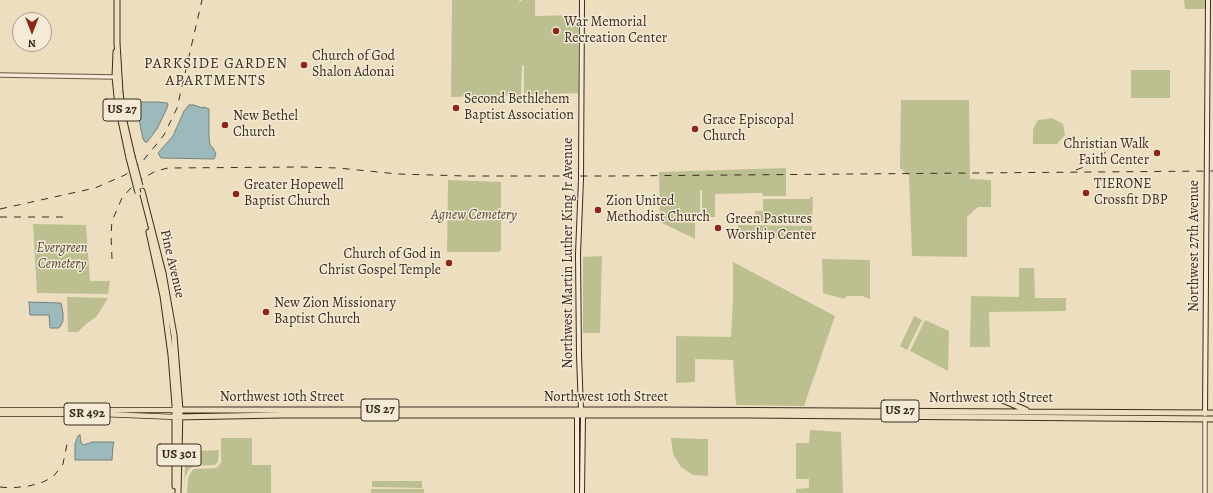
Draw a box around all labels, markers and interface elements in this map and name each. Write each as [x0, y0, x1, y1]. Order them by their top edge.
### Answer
north arrow [12, 12, 52, 52]
place label: War Memorial Recreation Center [564, 15, 667, 48]
marker: War Memorial Recreation Center [551, 26, 561, 36]
text: N [28, 36, 36, 51]
place label: Church of God Shalon Adonai [312, 49, 395, 82]
district label: PARKSIDE GARDEN APARTMENTS [144, 55, 288, 90]
marker: Church of God Shalon Adonai [299, 60, 309, 70]
place label: Second Bethlehem Baptist Association [464, 92, 574, 124]
road number: US 27 [103, 99, 141, 121]
marker: Second Bethlehem Baptist Association [451, 103, 461, 113]
place label: New Bethel Church [233, 109, 298, 142]
place label: Grace Episcopal Church [703, 113, 794, 146]
marker: New Bethel Church [220, 120, 230, 130]
marker: Grace Episcopal Church [690, 124, 700, 134]
place label: Christian Walk Faith Center [1063, 137, 1149, 170]
street label: Northwest Martin Luther King Jr Avenue [561, 138, 577, 368]
marker: Christian Walk Faith Center [1152, 148, 1162, 158]
place label: TIERONE Crossfit DBP [1094, 177, 1167, 210]
place label: Greater Hopewell Baptist Church [244, 178, 344, 210]
street label: Northwest 27th Avenue [1187, 180, 1203, 312]
marker: TIERONE Crossfit DBP [1081, 188, 1091, 198]
marker: Greater Hopewell Baptist Church [231, 189, 241, 199]
place label: Zion United Methodist Church [606, 194, 710, 226]
marker: Zion United Methodist Church [593, 205, 603, 215]
park label: Agnew Cemetery [431, 208, 517, 224]
place label: Green Pastures Worship Center [726, 212, 816, 244]
marker: Green Pastures Worship Center [713, 223, 723, 233]
street label: Pine Avenue [156, 228, 188, 300]
park label: Evergreen Cemetery [37, 241, 87, 274]
place label: Church of God in Christ Gospel Temple [319, 247, 441, 280]
marker: Church of God in Christ Gospel Temple [444, 258, 454, 268]
place label: New Zion Missionary Baptist Church [274, 296, 396, 328]
marker: New Zion Missionary Baptist Church [261, 307, 271, 317]
street label: Northwest 10th Street [220, 390, 344, 406]
street label: Northwest 10th Street [544, 390, 668, 406]
street label: Northwest 10th Street [929, 391, 1053, 407]
road number: US 27 [361, 399, 399, 421]
road number: US 27 [881, 400, 919, 422]
road number: SR 492 [64, 403, 110, 425]
road number: US 301 [157, 444, 201, 466]

